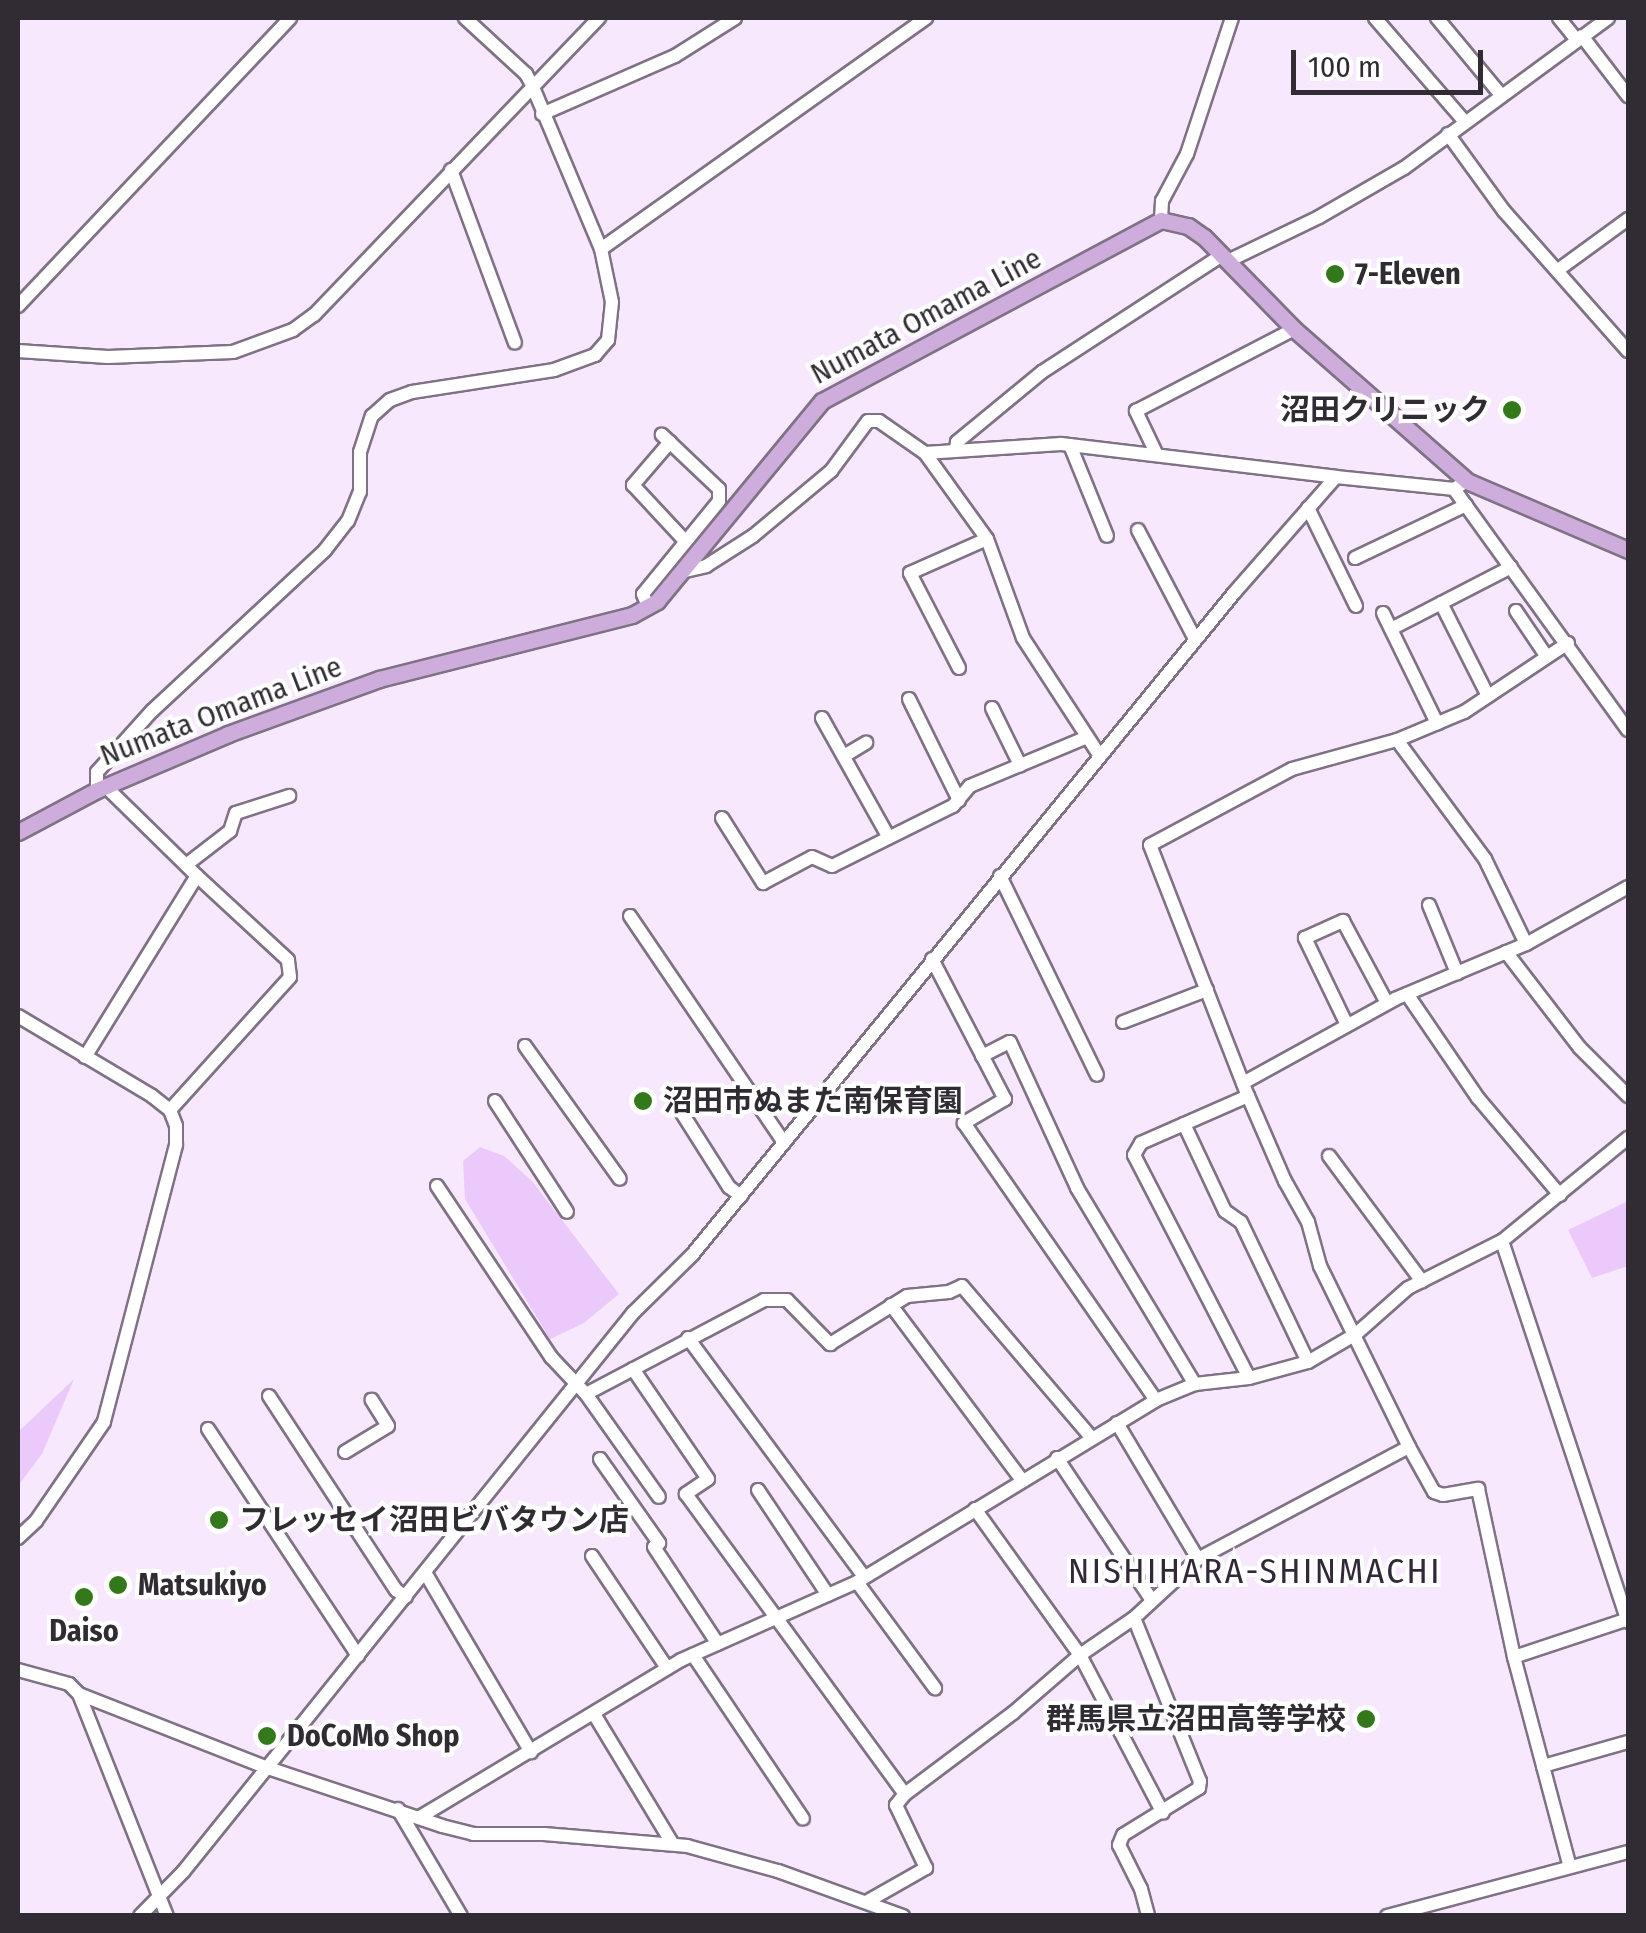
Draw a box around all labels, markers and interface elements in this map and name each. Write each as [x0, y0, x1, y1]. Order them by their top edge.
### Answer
scale bar [1296, 30, 1488, 92]
text: 100 m [1308, 49, 1381, 85]
street label: Numata Omama Line [805, 240, 1047, 392]
place label: 7-Eleven [1355, 256, 1461, 292]
marker: 7-Eleven [1324, 263, 1346, 285]
place label: 沼田クリニック [1280, 392, 1490, 428]
marker: 沼田クリニック [1499, 397, 1525, 423]
street label: Numata Omama Line [95, 648, 347, 774]
place label: 沼田市ぬまた南保育園 [663, 1083, 963, 1119]
marker: 沼田市ぬまた南保育園 [632, 1090, 654, 1112]
place label: フレッセイ沼田ビバタウン店 [239, 1502, 629, 1538]
marker: フレッセイ沼田ビバタウン店 [208, 1509, 230, 1531]
district label: NISHIHARA-SHINMACHI [1068, 1550, 1442, 1592]
place label: Matsukiyo [138, 1567, 267, 1603]
marker: Matsukiyo [107, 1574, 129, 1596]
marker: Daiso [73, 1586, 95, 1608]
place label: Daiso [49, 1613, 119, 1649]
place label: 群馬県立沼田高等学校 [1046, 1701, 1346, 1737]
marker: 群馬県立沼田高等学校 [1355, 1708, 1377, 1730]
place label: DoCoMo Shop [287, 1718, 459, 1754]
marker: DoCoMo Shop [256, 1725, 278, 1747]

